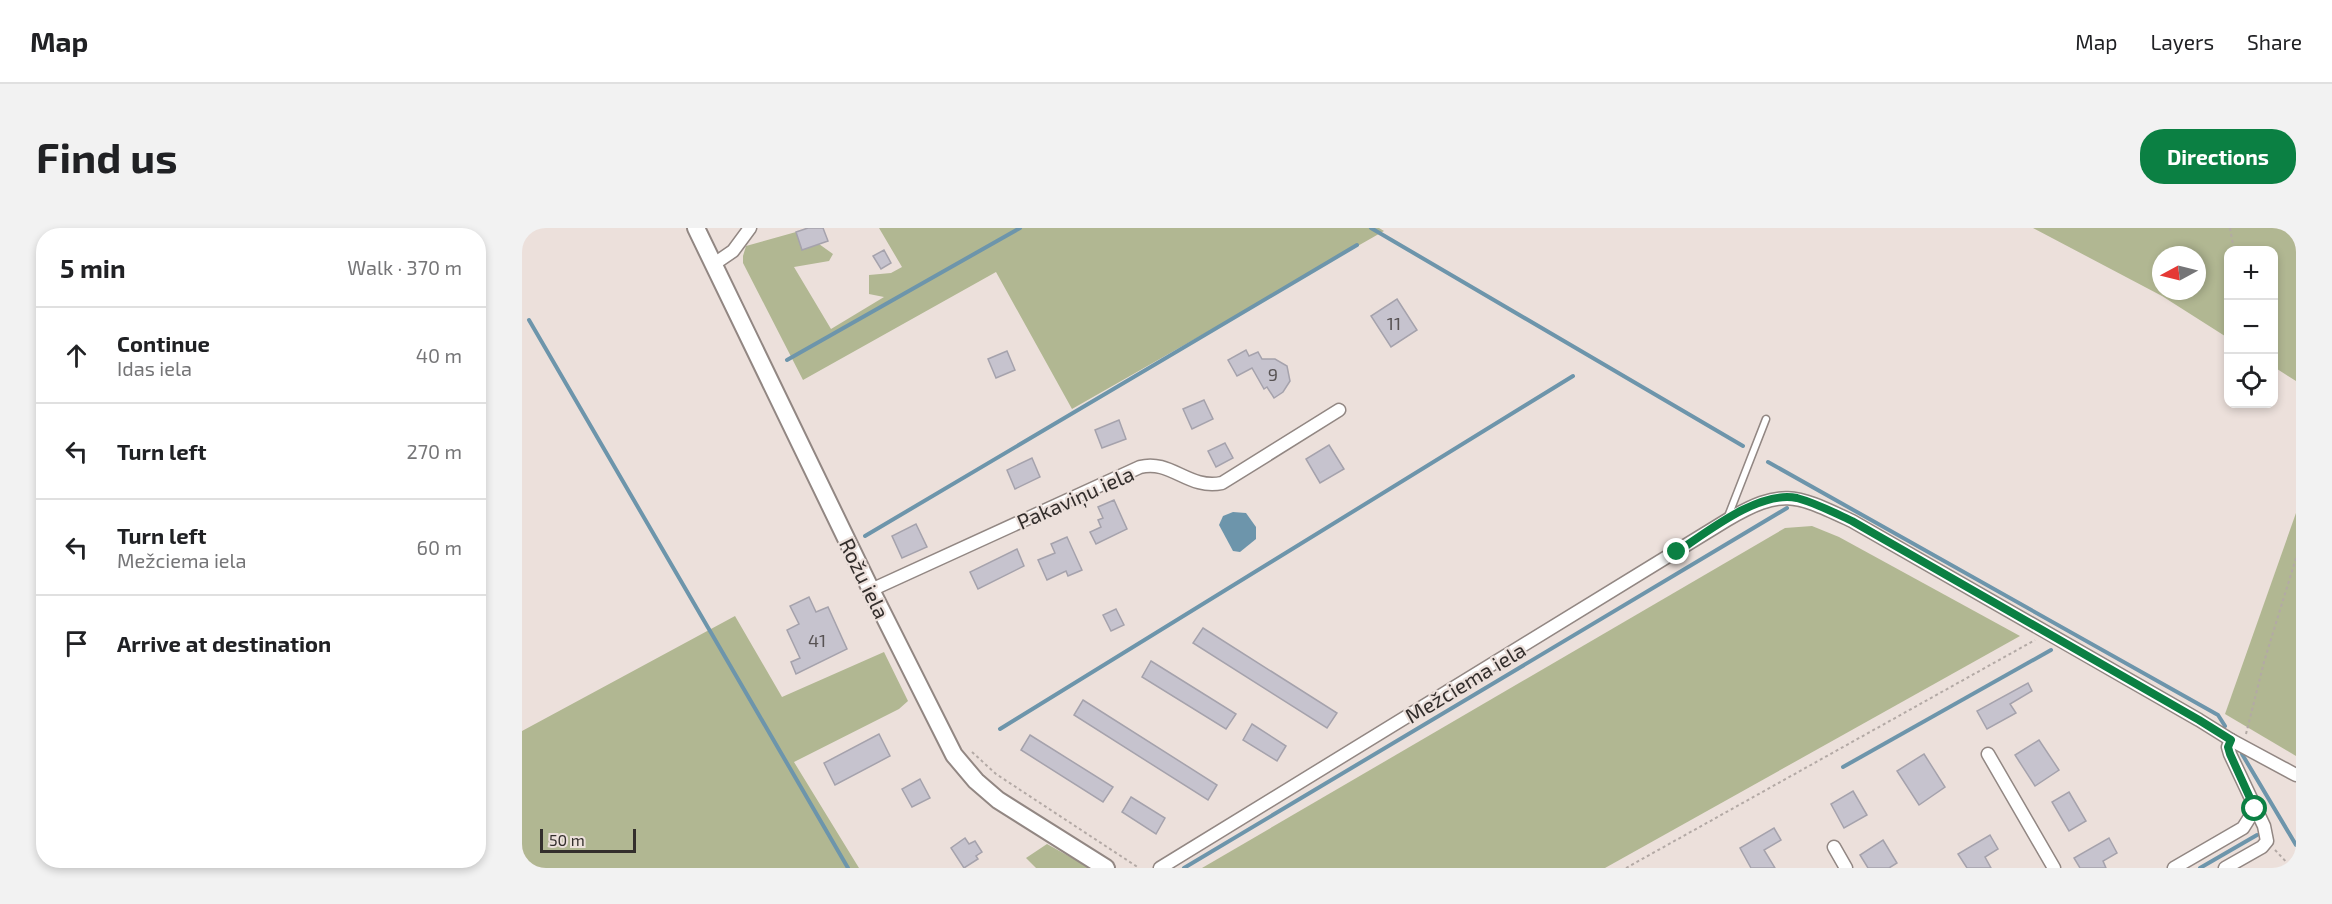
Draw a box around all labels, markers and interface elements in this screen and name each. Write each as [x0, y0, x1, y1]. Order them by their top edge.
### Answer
text: Map [30, 24, 88, 58]
text: Map [2075, 29, 2117, 54]
text: Layers [2150, 29, 2214, 54]
text: Share [2247, 29, 2302, 54]
button: Directions [2140, 129, 2296, 184]
text: Find us [36, 131, 178, 181]
north arrow [2152, 246, 2206, 300]
map controls [2224, 246, 2278, 408]
button: + [2224, 246, 2278, 300]
text: 5 min [60, 252, 126, 283]
text: Walk · 370 m [347, 255, 462, 279]
button: − [2224, 300, 2278, 354]
house number: 11 [1387, 312, 1401, 334]
text: Continue [117, 330, 210, 356]
icon: ahead [60, 339, 93, 372]
text: 40 m [416, 343, 462, 367]
button: locate [2224, 354, 2278, 408]
text: Idas iela [117, 356, 192, 380]
house number: 9 [1268, 363, 1278, 385]
icon: left [60, 435, 93, 468]
text: Turn left [117, 438, 206, 464]
text: 270 m [406, 439, 462, 463]
street label: Pakaviņu iela [1013, 460, 1138, 536]
text: Turn left [117, 522, 206, 548]
icon: left [60, 531, 93, 564]
street label: Rožu iela [835, 534, 895, 622]
text: 60 m [417, 535, 462, 559]
route end [1663, 538, 1689, 564]
text: Mežciema iela [117, 548, 247, 572]
icon: arrive [60, 627, 93, 660]
house number: 41 [808, 629, 826, 651]
text: Arrive at destination [117, 630, 331, 656]
street label: Mežciema iela [1400, 636, 1530, 728]
route start [2241, 795, 2267, 821]
scale bar [540, 826, 636, 854]
text: 50 m [549, 830, 585, 849]

